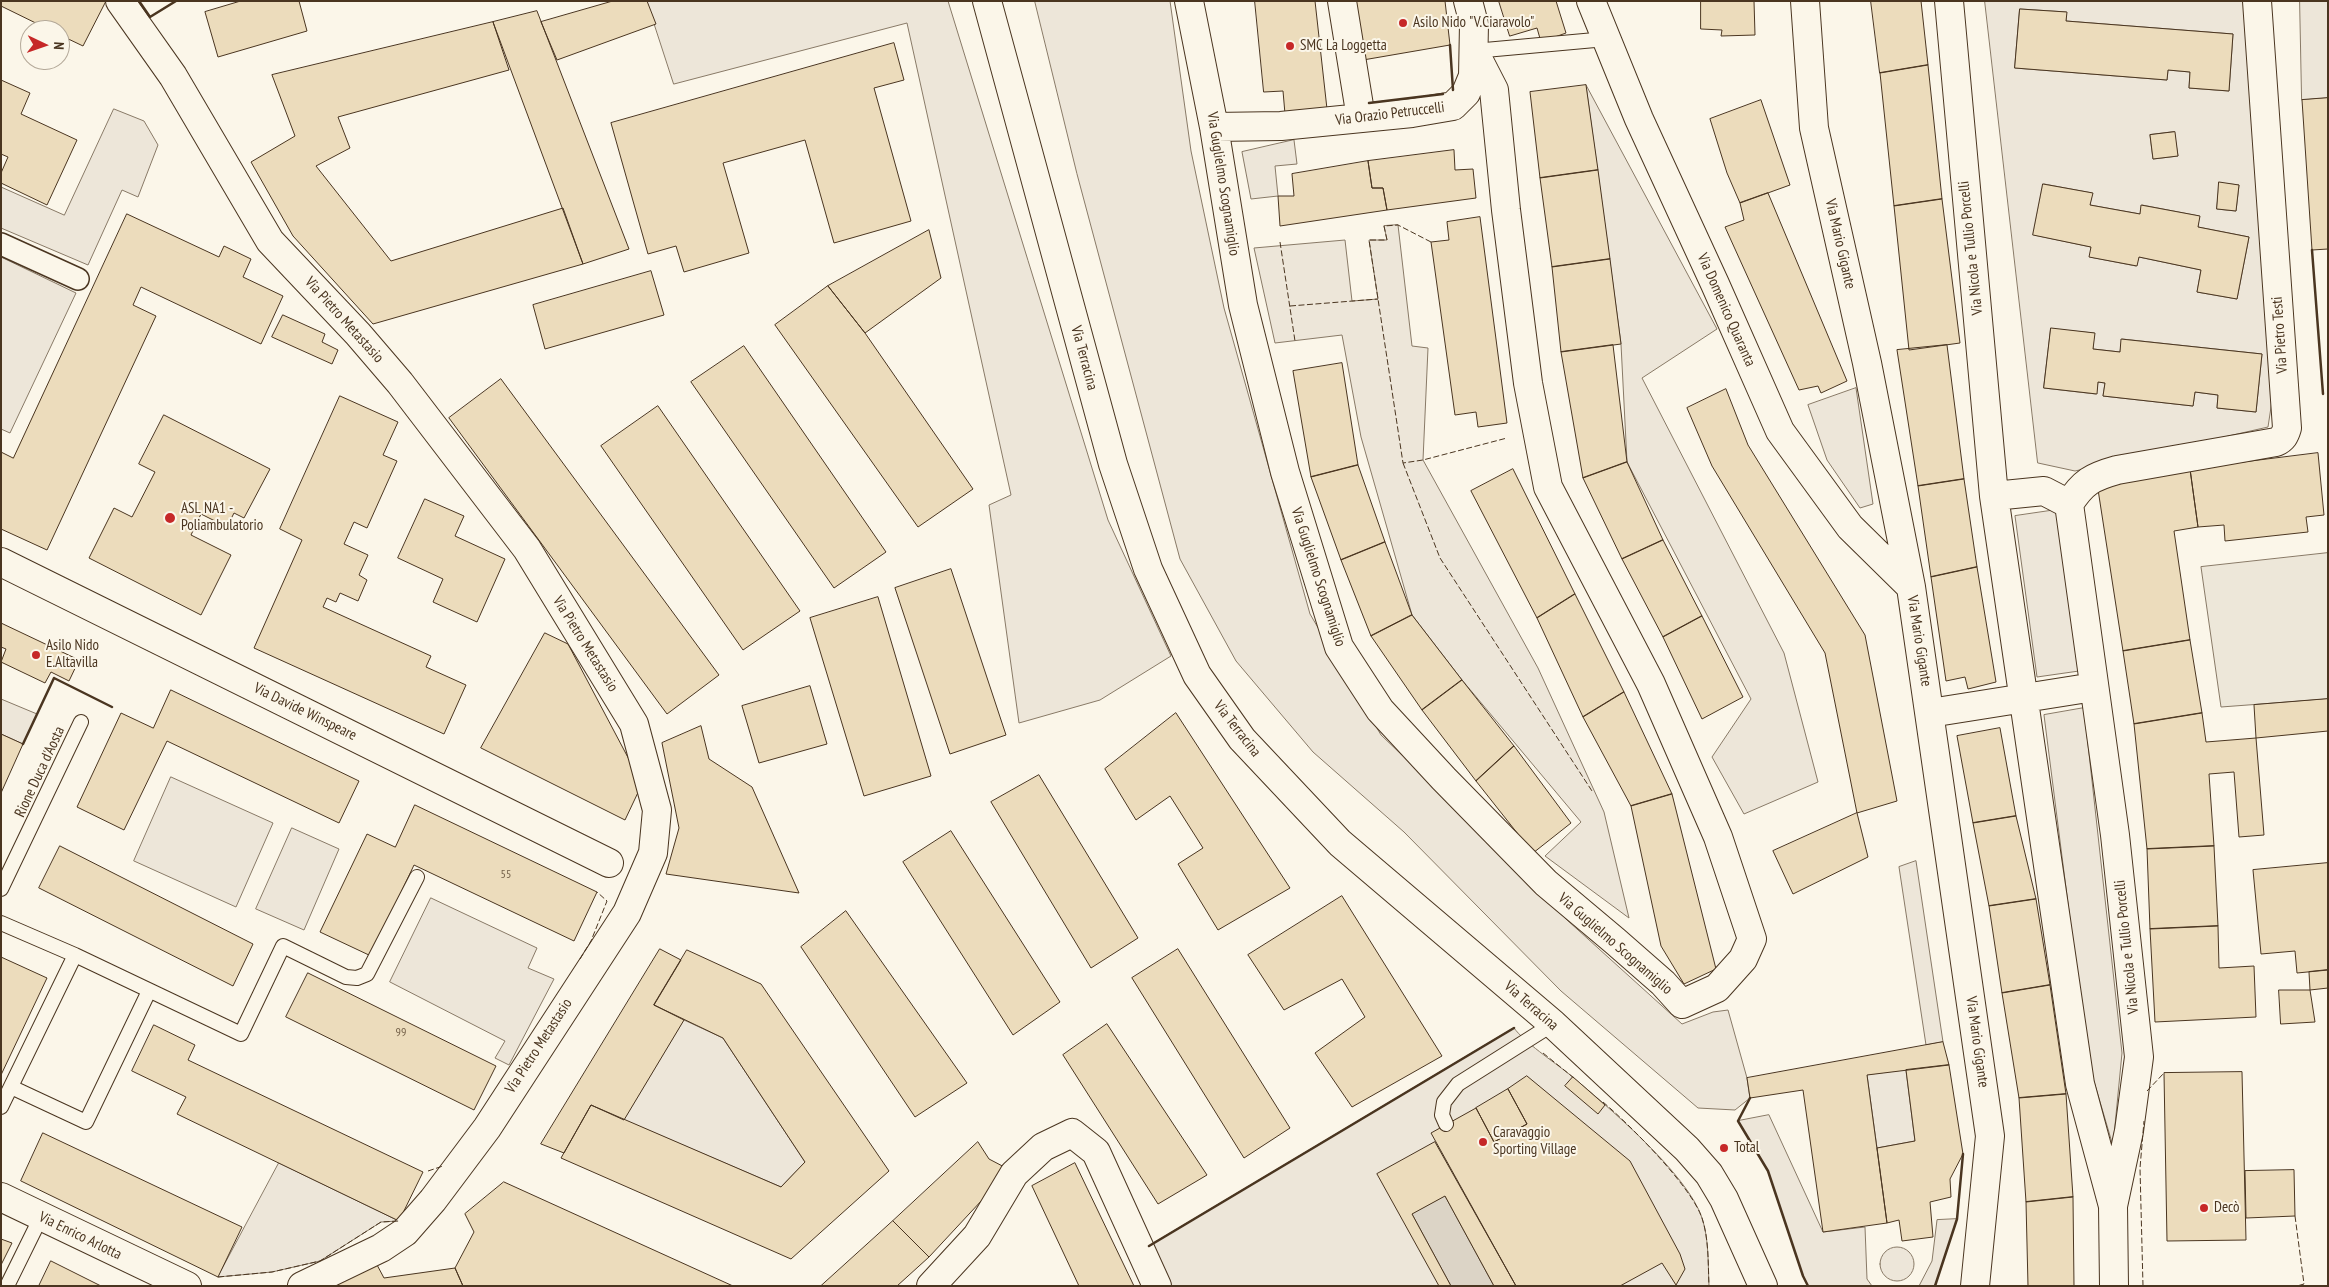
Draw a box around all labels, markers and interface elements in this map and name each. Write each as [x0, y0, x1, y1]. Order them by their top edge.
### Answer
place label: Asilo Nido "V.Ciaravolo" [1413, 14, 1534, 32]
marker: Asilo Nido "V.Ciaravolo" [1397, 17, 1409, 29]
north arrow [20, 20, 70, 70]
place label: SMC La Loggetta [1300, 37, 1387, 55]
marker: SMC La Loggetta [1284, 40, 1296, 52]
text: N [50, 41, 68, 50]
street label: Via Orazio Petruccelli [1334, 98, 1446, 130]
street label: Via Guglielmo Scognamiglio [1203, 111, 1243, 257]
street label: Via Nicola e Tullio Porcelli [1955, 180, 1987, 316]
street label: Via Mario Gigante [1821, 197, 1859, 291]
street label: Via Domenico Quaranta [1693, 251, 1759, 369]
street label: Via Pietro Metastasio [301, 273, 387, 367]
street label: Via Pietro Testi [2268, 296, 2292, 374]
street label: Via Terracina [1067, 324, 1101, 392]
place label: ASL NA1 - Poliambulatorio [181, 500, 263, 535]
street label: Via Guglielmo Scognamiglio [1287, 505, 1349, 649]
marker: ASL NA1 - Poliambulatorio [163, 511, 177, 525]
street label: Via Pietro Metastasio [548, 593, 622, 695]
street label: Via Mario Gigante [1903, 594, 1935, 688]
place label: Asilo Nido E.Altavilla [46, 637, 99, 672]
marker: Asilo Nido E.Altavilla [30, 649, 42, 661]
street label: Via Davide Winspeare [251, 679, 359, 745]
street label: Via Terracina [1210, 697, 1264, 761]
street label: Rione Duca d'Aosta [11, 724, 69, 820]
house number: 55 [501, 868, 511, 882]
street label: Via Nicola e Tullio Porcelli [2111, 879, 2143, 1015]
street label: Via Guglielmo Scognamiglio [1554, 890, 1676, 998]
street label: Via Terracina [1500, 978, 1562, 1034]
street label: Via Pietro Metastasio [502, 995, 576, 1097]
street label: Via Mario Gigante [1962, 995, 1992, 1089]
house number: 99 [396, 1026, 406, 1040]
place label: Caravaggio Sporting Village [1493, 1124, 1576, 1159]
marker: Caravaggio Sporting Village [1477, 1136, 1489, 1148]
place label: Total [1734, 1139, 1759, 1157]
marker: Total [1718, 1142, 1730, 1154]
place label: Decò [2214, 1199, 2240, 1217]
marker: Decò [2198, 1202, 2210, 1214]
street label: Via Enrico Arlotta [36, 1208, 124, 1264]

